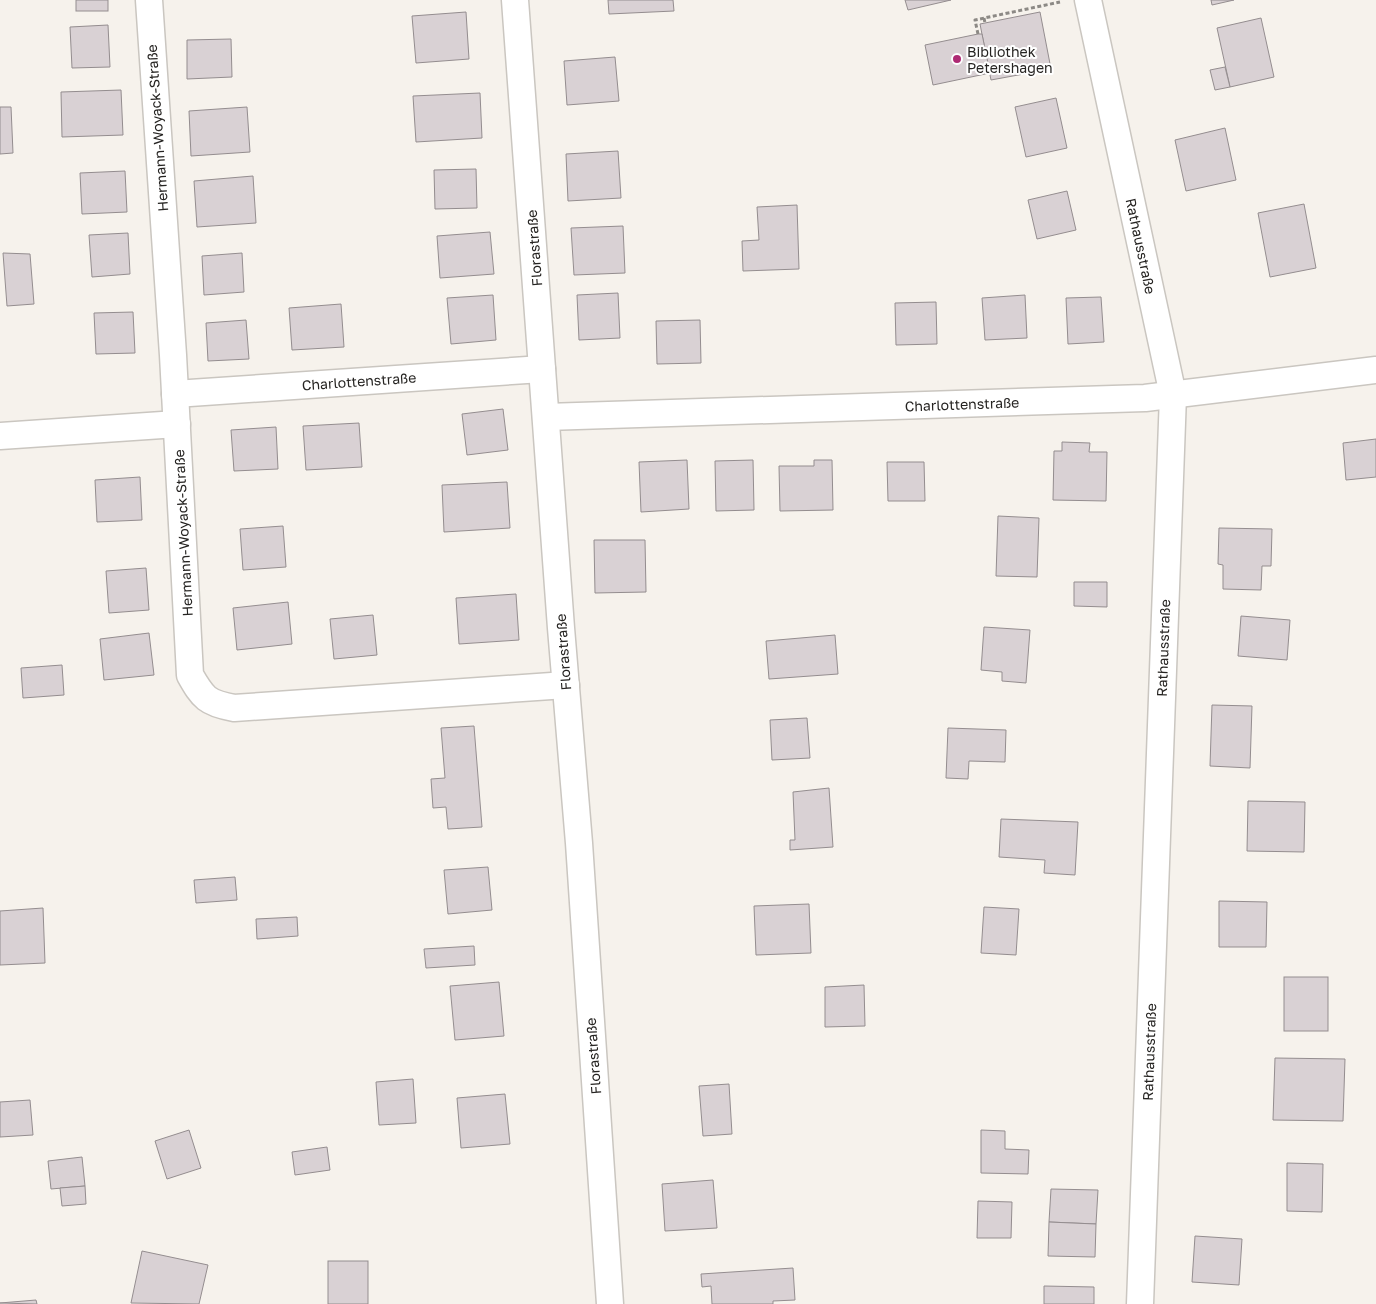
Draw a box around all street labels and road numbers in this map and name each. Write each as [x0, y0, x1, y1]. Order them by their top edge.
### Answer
street label: Hermann-Woyack-Straße [143, 44, 171, 212]
street label: Rathausstraße [1123, 196, 1159, 296]
street label: Florastraße [523, 209, 545, 287]
street label: Charlottenstraße [301, 369, 417, 393]
street label: Charlottenstraße [904, 394, 1020, 414]
street label: Hermann-Woyack-Straße [170, 449, 196, 617]
street label: Rathausstraße [1153, 599, 1173, 697]
street label: Florastraße [552, 613, 574, 691]
street label: Rathausstraße [1139, 1003, 1159, 1101]
street label: Florastraße [582, 1017, 604, 1095]

